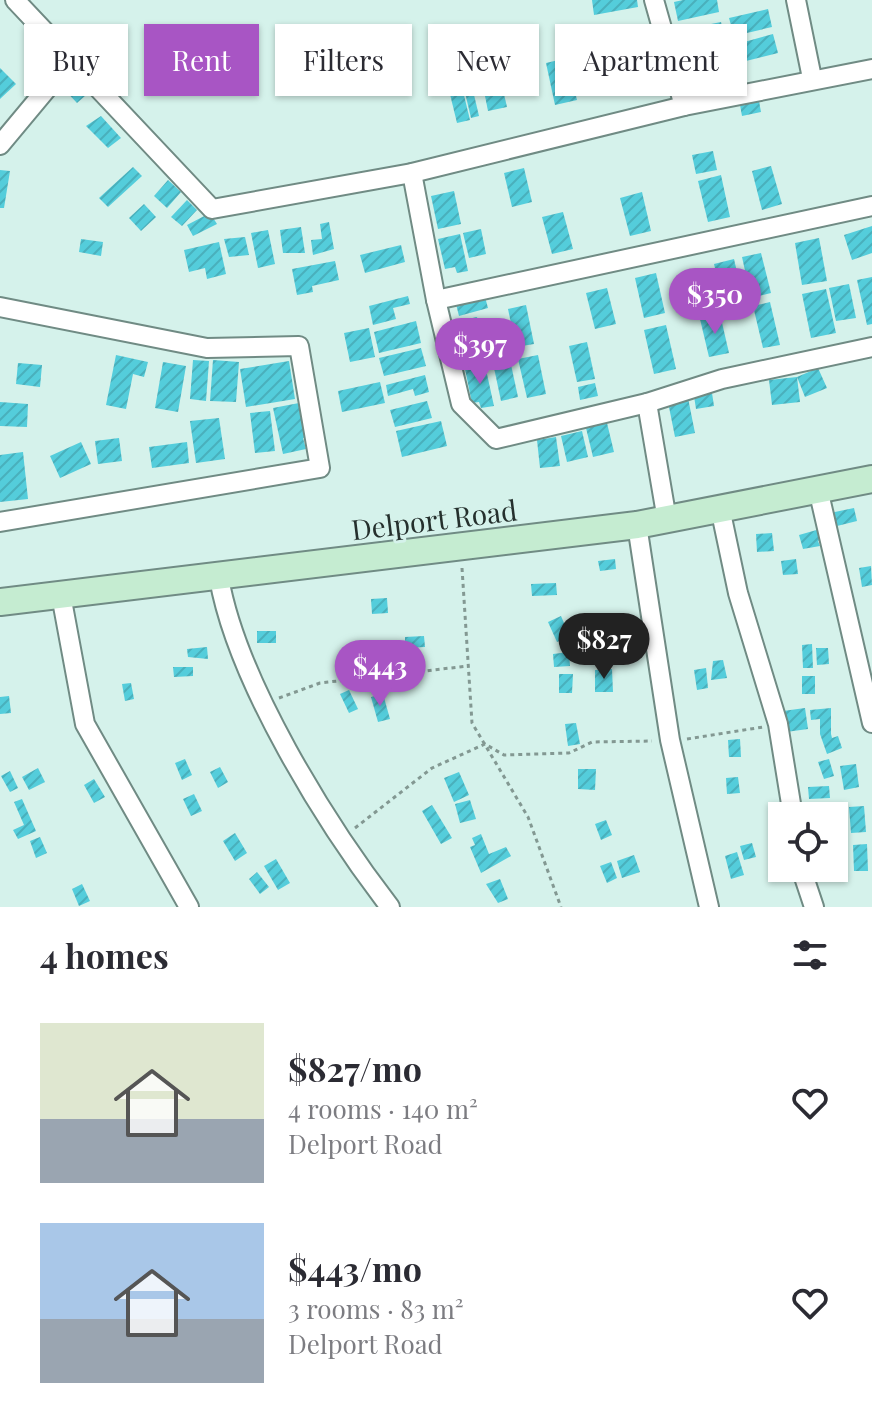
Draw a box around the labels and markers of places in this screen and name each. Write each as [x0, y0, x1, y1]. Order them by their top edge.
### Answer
pin: $350 [668, 268, 762, 336]
pin: $397 [433, 318, 527, 386]
pin: $827 [557, 613, 651, 681]
pin: $443 [333, 640, 427, 708]

